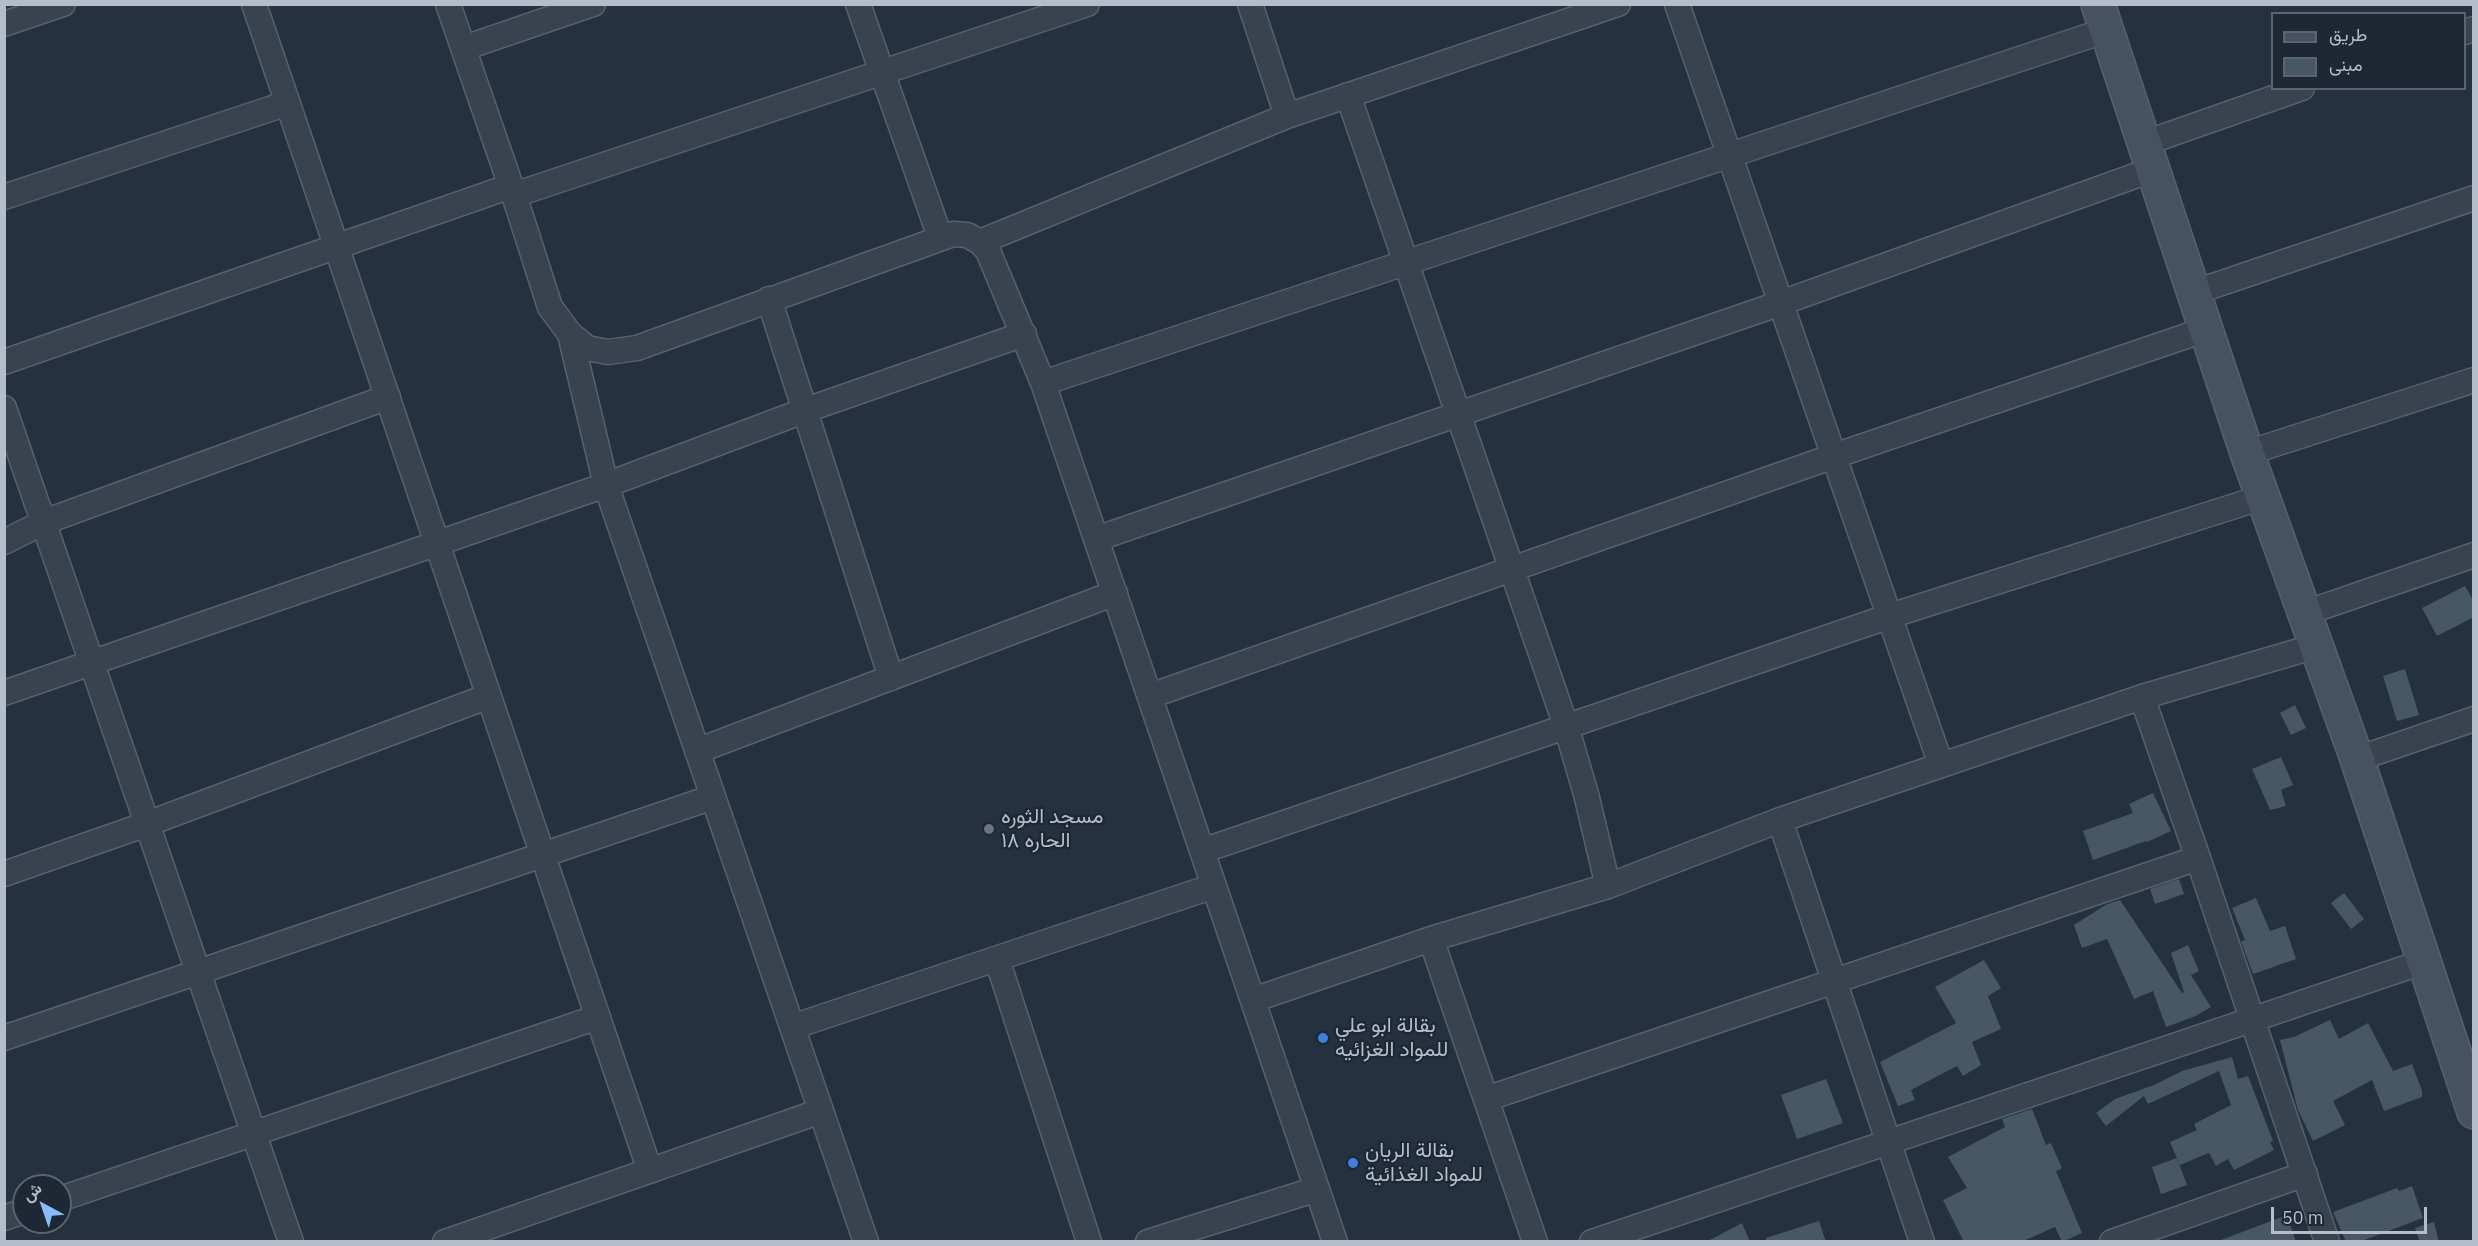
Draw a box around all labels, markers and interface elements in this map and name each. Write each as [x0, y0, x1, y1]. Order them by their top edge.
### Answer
legend [2271, 12, 2466, 90]
text: طريق [2329, 23, 2367, 46]
text: مبنى [2329, 53, 2363, 76]
place label: مسجد الثوره الحاره ١٨ [1001, 804, 1103, 854]
marker: مسجد الثوره الحاره ١٨ [982, 822, 996, 836]
place label: بقالة ابو علي للمواد الغزائيه [1335, 1013, 1448, 1063]
marker: بقالة ابو علي للمواد الغزائيه [1316, 1031, 1330, 1045]
place label: بقالة الريان للمواد الغذائية [1365, 1138, 1483, 1188]
marker: بقالة الريان للمواد الغذائية [1346, 1156, 1360, 1170]
north arrow [12, 1174, 72, 1234]
text: ش [18, 1178, 46, 1206]
scale bar [2274, 1195, 2430, 1233]
text: 50 m [2282, 1206, 2324, 1229]

